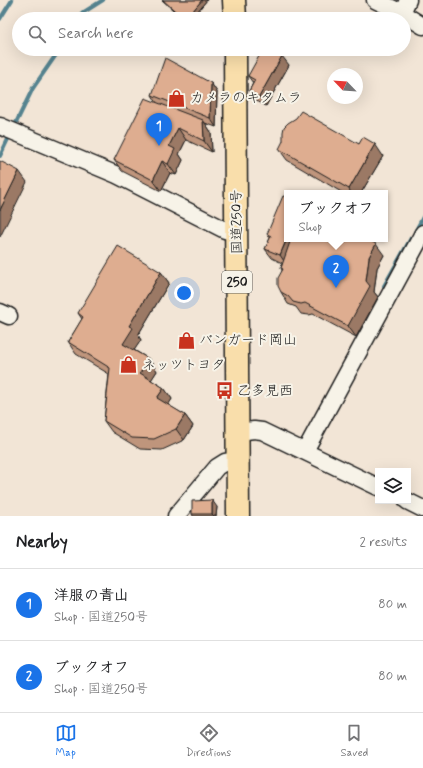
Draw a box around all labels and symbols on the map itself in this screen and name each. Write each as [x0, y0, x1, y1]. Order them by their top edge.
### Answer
north arrow [327, 68, 363, 104]
shop icon: カメラのキタムラ [167, 88, 187, 108]
place label: カメラのキタムラ [190, 89, 302, 107]
pin: 1 [146, 113, 172, 146]
street label: 国道250号 [227, 189, 247, 255]
pin: 2 [323, 255, 349, 288]
road number: 250 [222, 271, 252, 293]
your location [174, 283, 194, 303]
shop icon: バンガード岡山 [176, 330, 196, 350]
place label: バンガード岡山 [199, 331, 297, 349]
shop icon: ネッツトヨタ [119, 355, 139, 375]
place label: ネッツトヨタ [142, 356, 225, 374]
bus stop icon: 乙多見西 [214, 381, 234, 401]
place label: 乙多見西 [237, 382, 293, 400]

